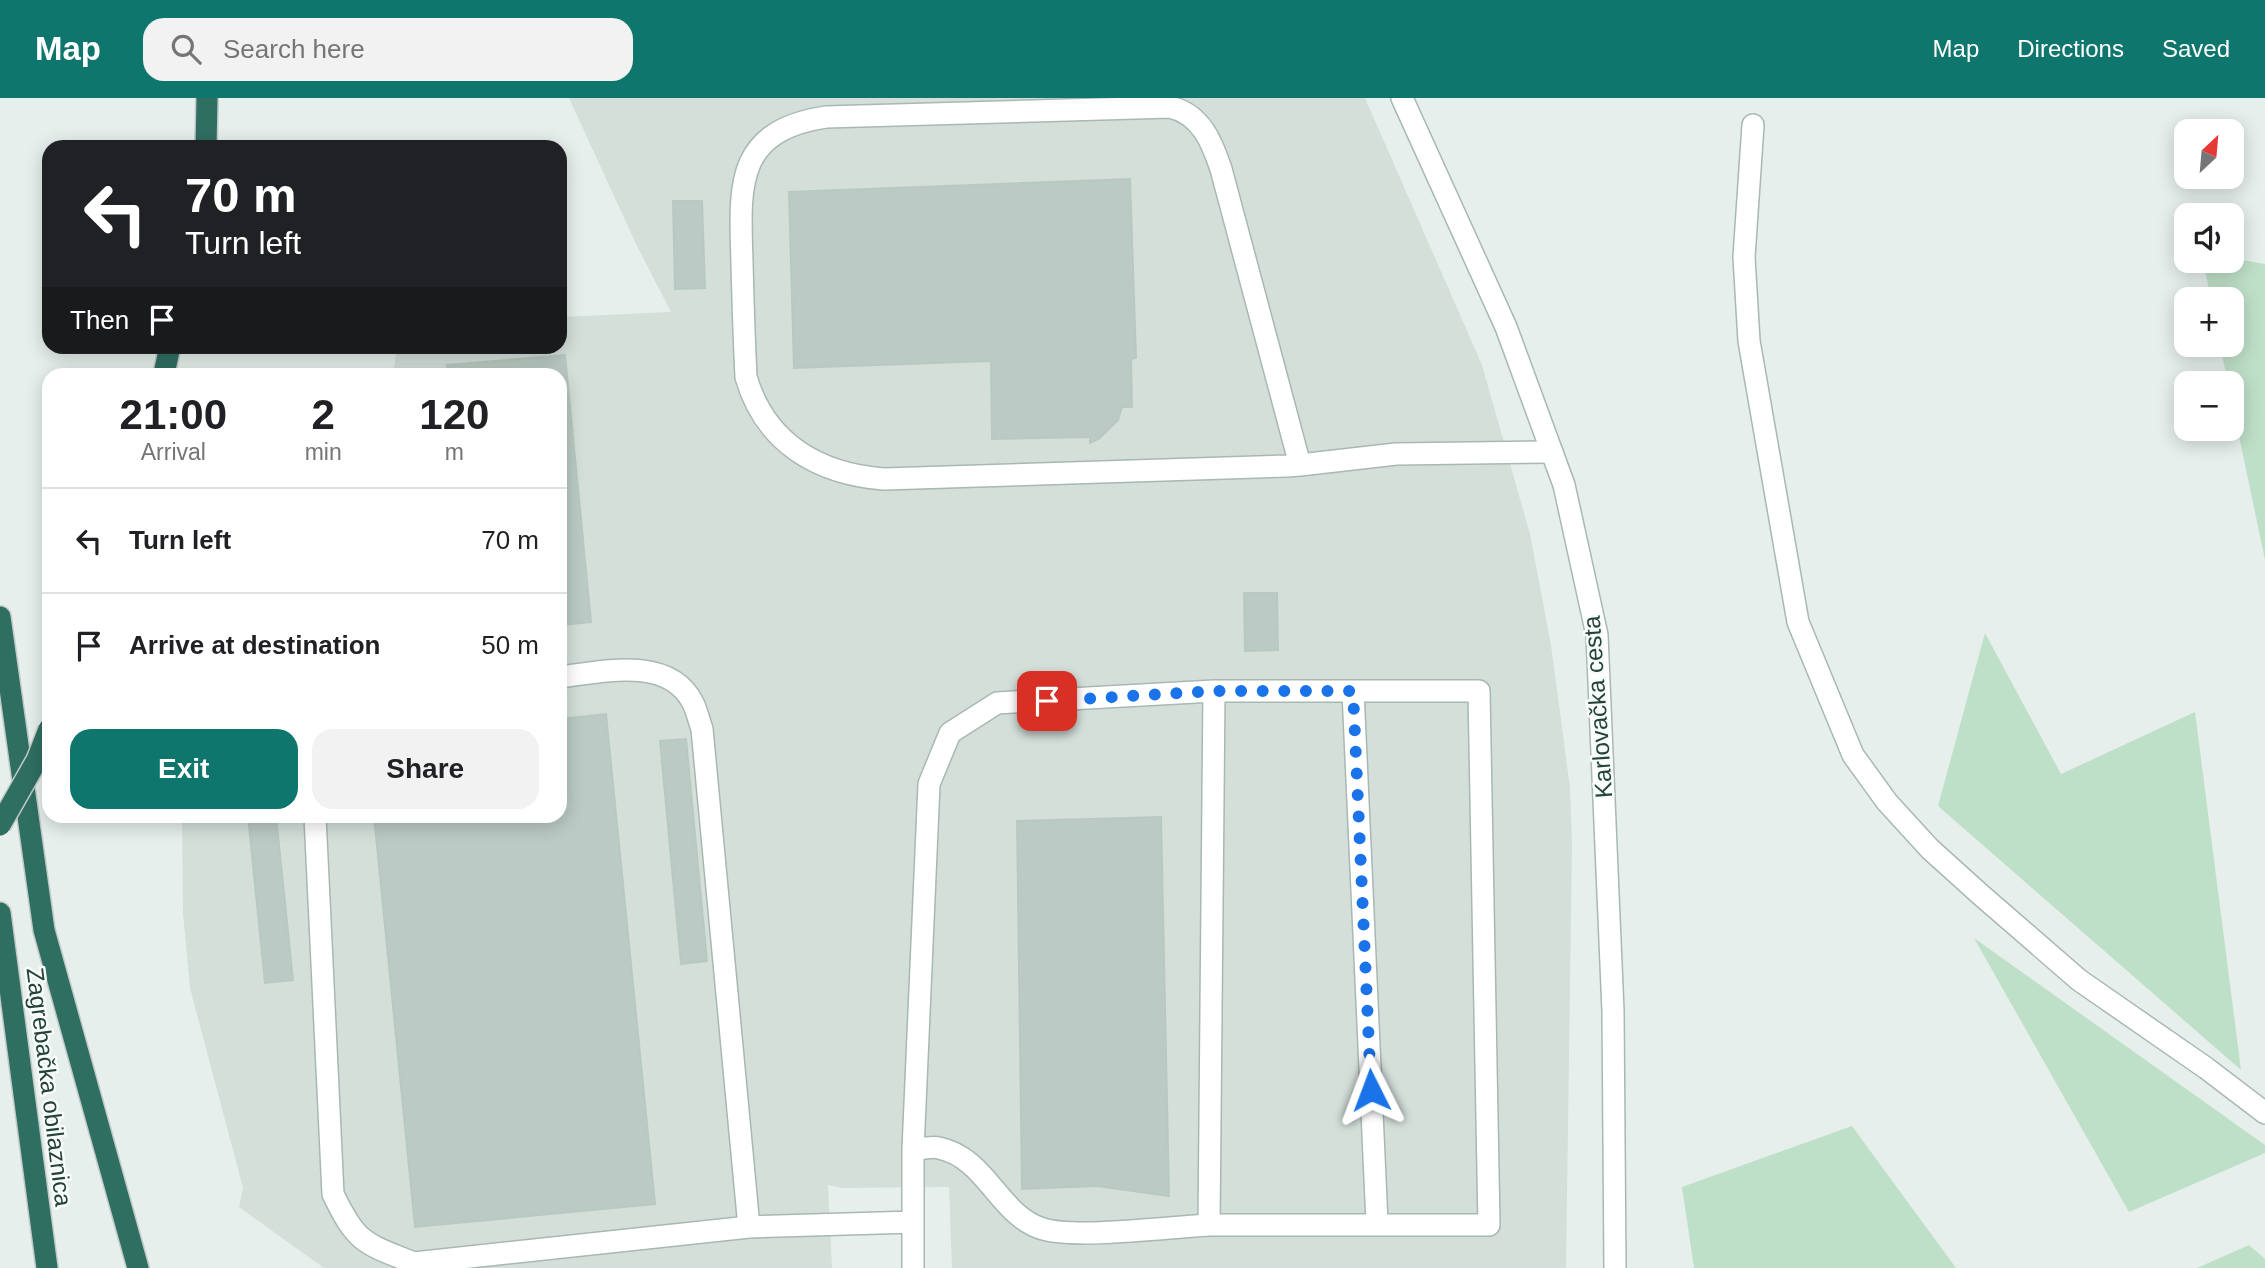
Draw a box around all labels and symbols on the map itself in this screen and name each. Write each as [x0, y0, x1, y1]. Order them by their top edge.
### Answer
north arrow [2174, 119, 2244, 189]
street label: Karlovačka cesta [1578, 614, 1617, 799]
pin [1017, 671, 1077, 731]
street label: Zagrebačka obilaznica [21, 966, 78, 1208]
position arrow [1334, 1053, 1408, 1127]

